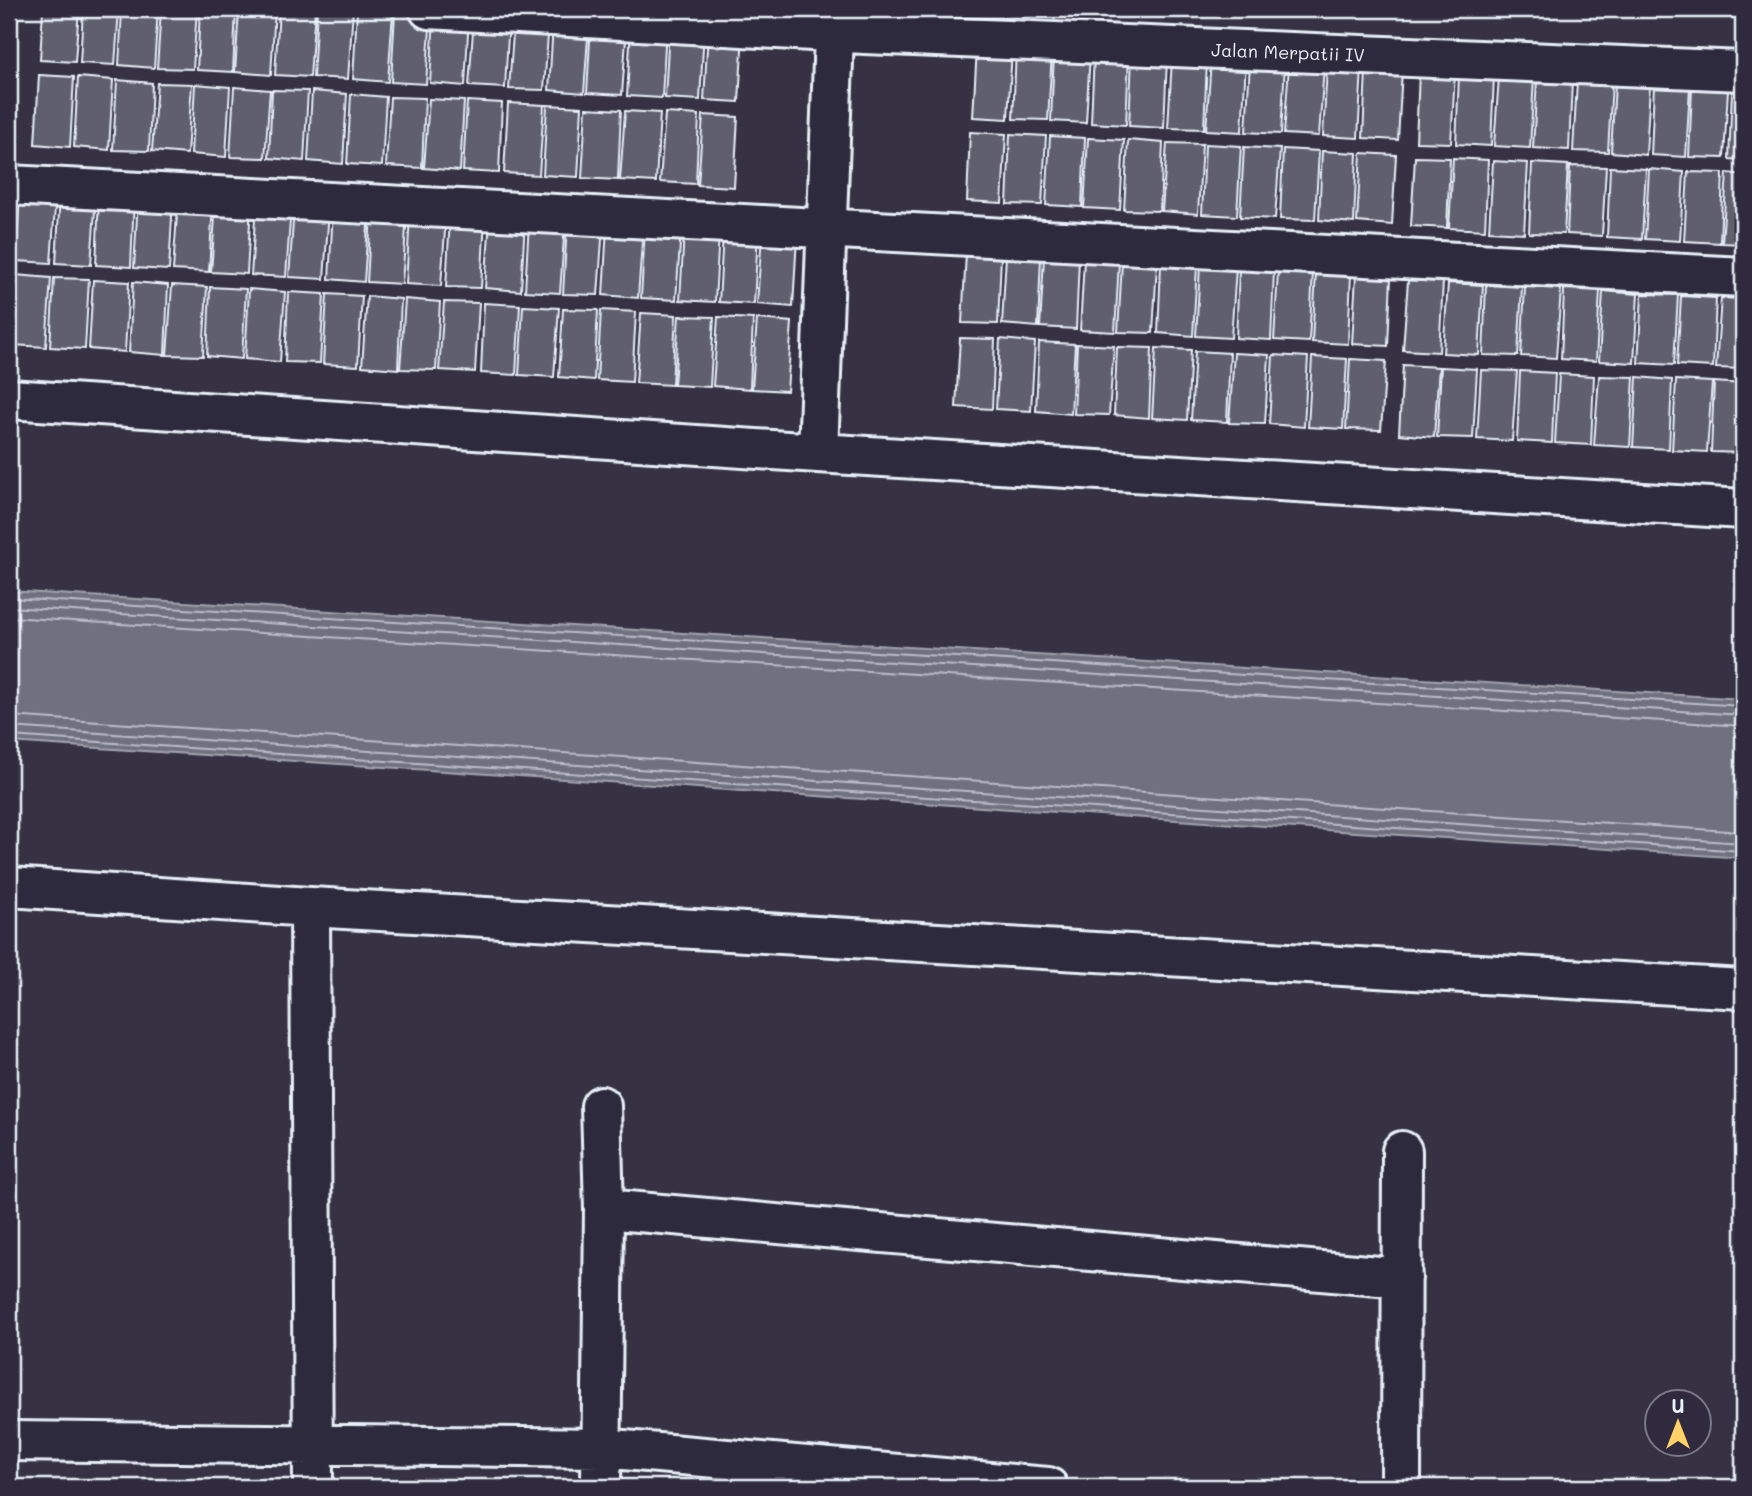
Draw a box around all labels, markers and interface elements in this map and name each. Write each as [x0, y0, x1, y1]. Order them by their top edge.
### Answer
street label: Jalan Merpatii IV [1211, 37, 1365, 67]
north arrow [1644, 1388, 1714, 1458]
text: U [1671, 1393, 1685, 1418]

